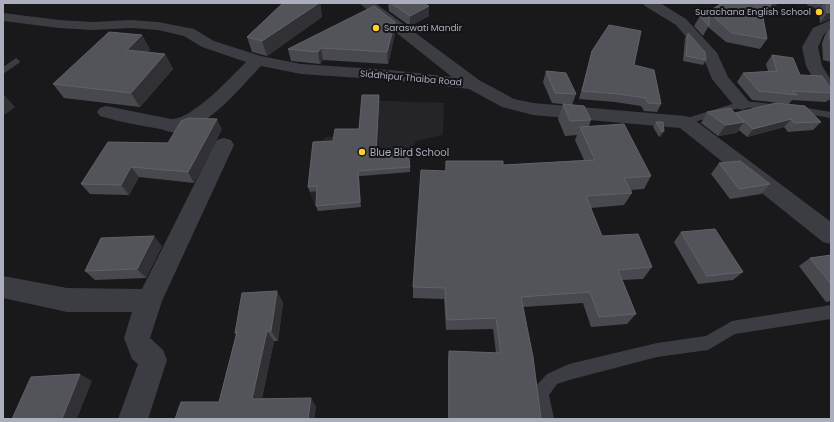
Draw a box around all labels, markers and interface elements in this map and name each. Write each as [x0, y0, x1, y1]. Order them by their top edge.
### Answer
place label: Surachana English School [695, 6, 811, 18]
marker: Surachana English School [814, 7, 824, 17]
place label: Saraswati Mandir [384, 22, 463, 34]
marker: Saraswati Mandir [371, 23, 381, 33]
street label: Siddhipur Thaiba Road [360, 68, 462, 88]
place label: Blue Bird School [370, 145, 449, 160]
marker: Blue Bird School [357, 147, 367, 157]

